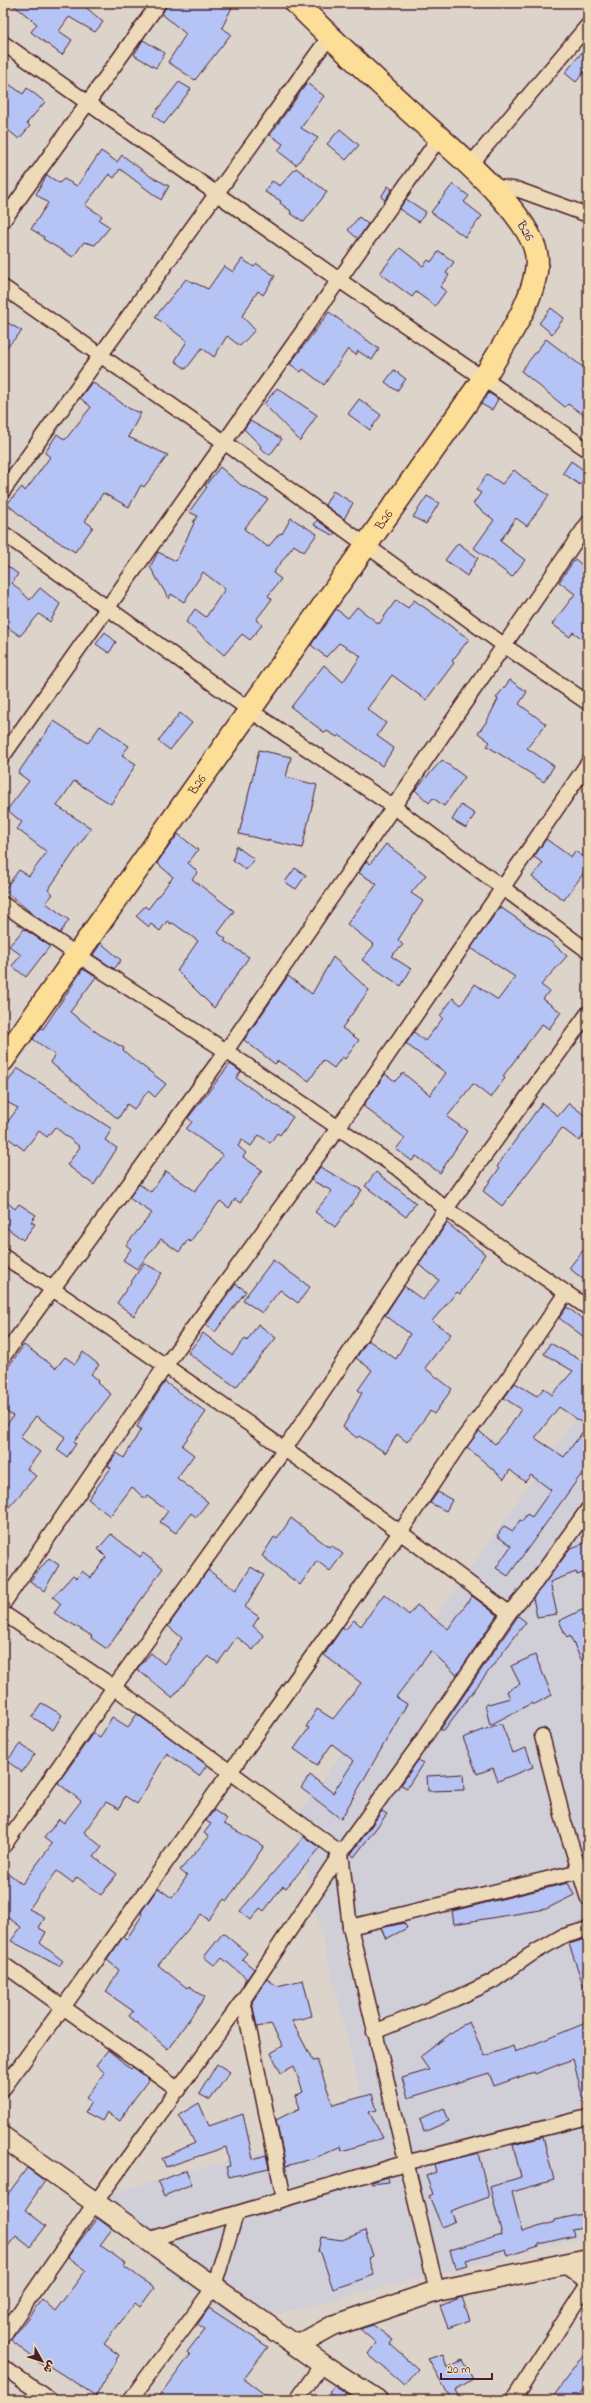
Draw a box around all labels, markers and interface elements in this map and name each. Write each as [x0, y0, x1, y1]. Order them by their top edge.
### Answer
street label: B26 [511, 216, 539, 245]
street label: B26 [370, 506, 398, 535]
street label: B26 [183, 770, 211, 799]
north arrow [22, 2341, 62, 2381]
scale bar [441, 2355, 492, 2381]
text: ش [39, 2357, 59, 2376]
text: 20 m [447, 2361, 470, 2379]

